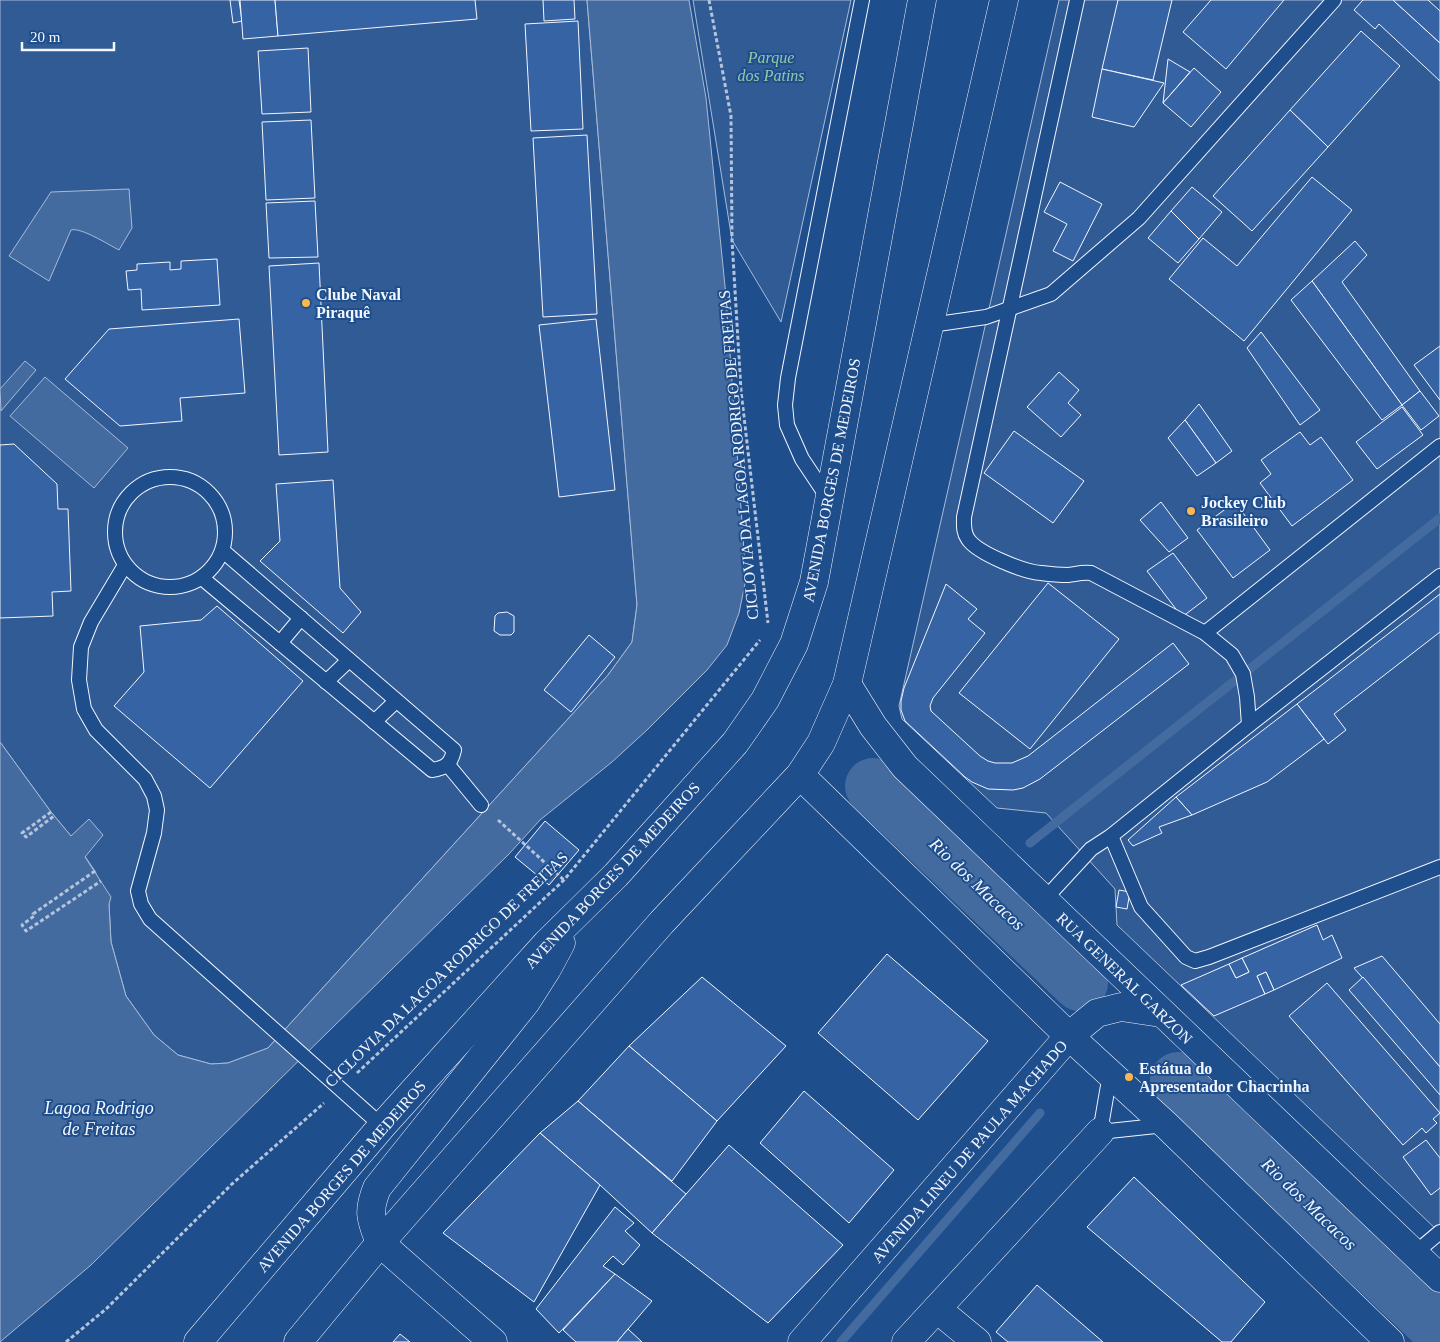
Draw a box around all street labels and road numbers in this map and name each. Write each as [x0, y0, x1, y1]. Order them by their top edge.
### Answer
street label: CICLOVIA DA LAGOA RODRIGO DE FREITAS [716, 289, 761, 620]
street label: AVENIDA BORGES DE MEDEIROS [799, 357, 864, 604]
street label: AVENIDA BORGES DE MEDEIROS [522, 779, 703, 972]
street label: CICLOVIA DA LAGOA RODRIGO DE FREITAS [321, 848, 571, 1090]
street label: RUA GENERAL GARZON [1053, 909, 1196, 1048]
street label: AVENIDA LINEU DE PAULA MACHADO [868, 1037, 1071, 1266]
street label: AVENIDA BORGES DE MEDEIROS [254, 1077, 429, 1276]

